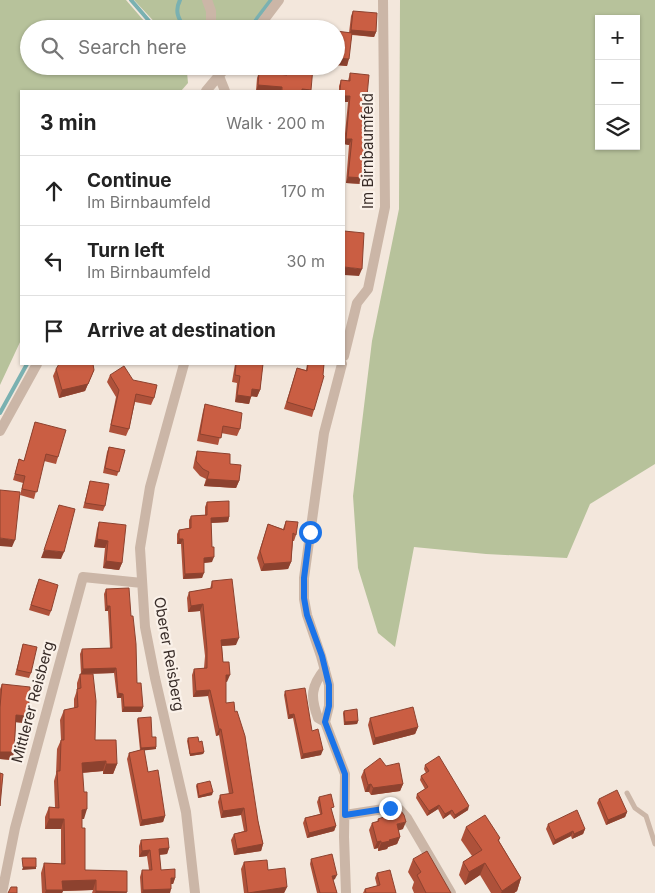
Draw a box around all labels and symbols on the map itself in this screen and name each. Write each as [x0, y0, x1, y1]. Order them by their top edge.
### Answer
street label: Im Birnbaumfeld [358, 93, 377, 209]
route start [299, 521, 322, 544]
street label: Oberer Reisberg [150, 595, 189, 713]
street label: Mittlerer Reisberg [7, 639, 58, 765]
route end [379, 797, 402, 820]

